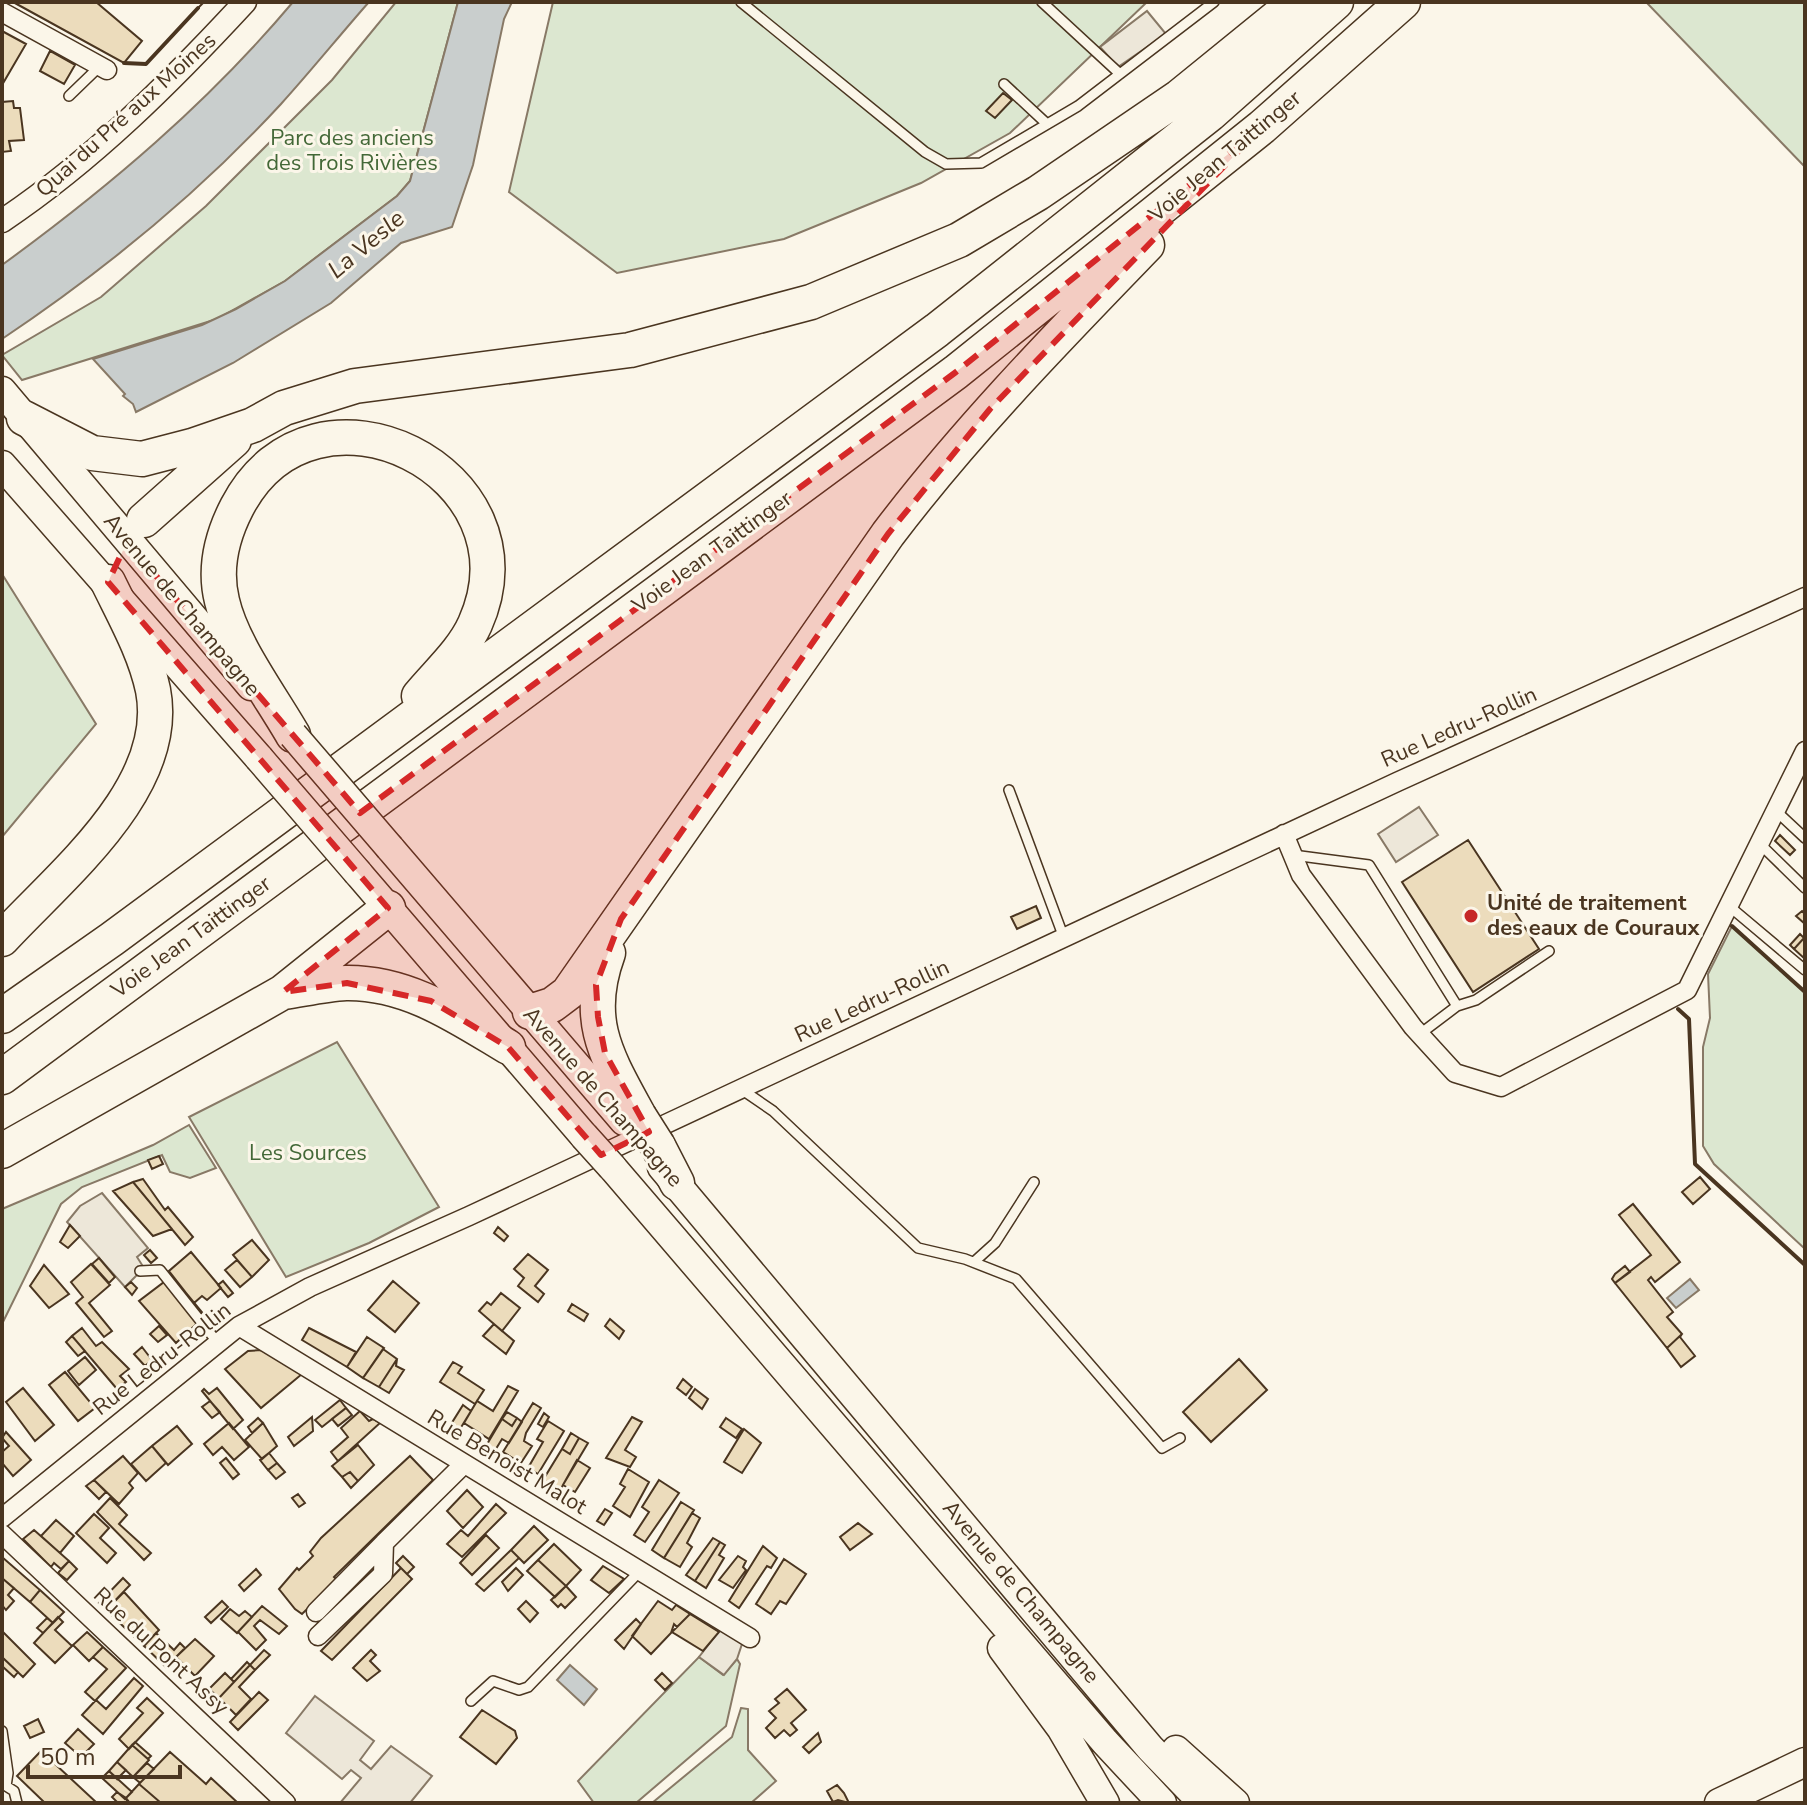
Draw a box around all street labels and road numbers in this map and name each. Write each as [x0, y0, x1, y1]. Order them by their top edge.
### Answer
street label: Quai du Pré aux Moines [29, 26, 223, 204]
street label: Voie Jean Taittinger [1142, 83, 1308, 229]
street label: Voie Jean Taittinger [625, 484, 798, 621]
street label: Avenue de Champagne [97, 507, 267, 703]
street label: Rue Ledru-Rollin [1376, 679, 1542, 775]
street label: Voie Jean Taittinger [104, 869, 277, 1006]
street label: Rue Ledru-Rollin [790, 952, 954, 1050]
street label: Avenue de Champagne [516, 1000, 690, 1194]
street label: Rue Ledru-Rollin [87, 1296, 237, 1422]
street label: Rue Benoist Malot [422, 1402, 593, 1522]
street label: Avenue de Champagne [936, 1494, 1106, 1690]
street label: Rue du Pont Assy [87, 1580, 236, 1722]

